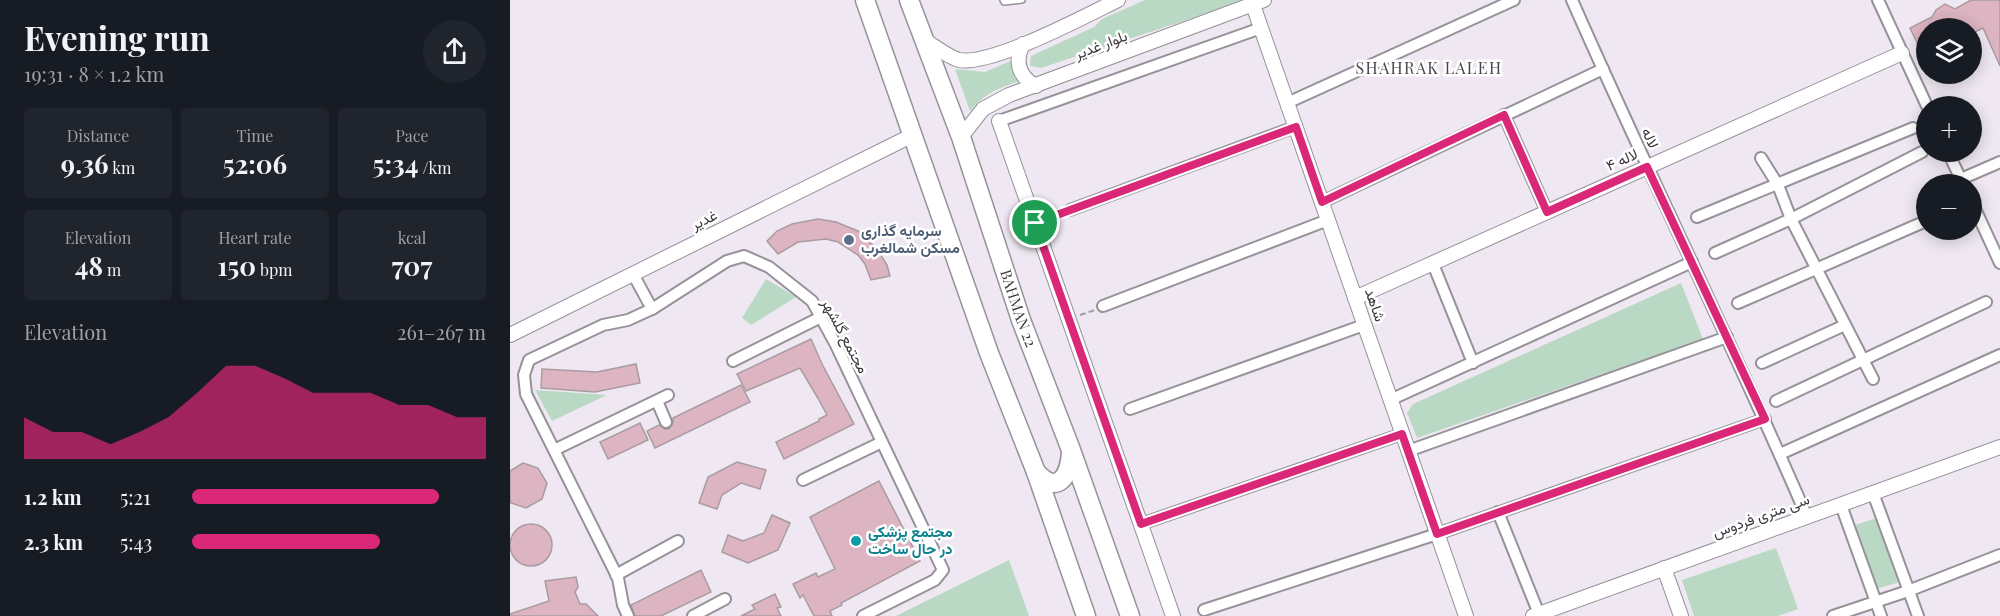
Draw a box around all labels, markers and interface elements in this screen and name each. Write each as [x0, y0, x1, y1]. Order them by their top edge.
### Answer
text: Evening run [24, 15, 210, 59]
map controls [1916, 18, 1982, 240]
button: layers [1916, 18, 1982, 84]
button: share [423, 20, 486, 83]
street label: بلوار غدیر [1070, 25, 1130, 64]
district label: SHAHRAK LALEH [1355, 57, 1503, 78]
text: 19:31 · 8 × 1.2 km [24, 60, 164, 87]
button: + [1916, 96, 1982, 162]
street label: لاله [1638, 124, 1664, 151]
text: Distance [67, 125, 129, 146]
text: Time [237, 125, 273, 146]
text: Pace [395, 125, 429, 146]
street label: لاله ۴ [1602, 143, 1641, 175]
text: 9.36 [61, 146, 109, 181]
text: 52:06 [223, 146, 287, 181]
text: 5:34 [373, 146, 418, 181]
text: km [109, 157, 135, 178]
text: /km [418, 157, 451, 178]
button: − [1916, 174, 1982, 240]
pin [1009, 197, 1060, 248]
street label: غدیر [686, 204, 720, 234]
icon: arrive [1018, 206, 1051, 239]
place label: سرمایه گذاری مسکن شمالغرب [861, 220, 960, 257]
text: Elevation [65, 227, 131, 248]
text: Heart rate [218, 227, 292, 248]
text: kcal [398, 227, 426, 248]
marker: سرمایه گذاری مسکن شمالغرب [842, 233, 856, 247]
text: 48 [75, 248, 103, 283]
text: 150 [218, 248, 256, 283]
text: 707 [392, 248, 432, 283]
text: m [103, 259, 121, 280]
text: bpm [256, 259, 292, 280]
street label: BAHMAN 22 [996, 267, 1041, 350]
street label: شاهد [1361, 285, 1391, 324]
street label: مجتمع گلشهر [816, 294, 874, 377]
text: Elevation [24, 318, 107, 345]
text: 261–267 m [397, 318, 486, 345]
text: 1.2 km [24, 483, 82, 510]
text: 5:21 [120, 483, 151, 510]
street label: سی متری فردوس [1709, 488, 1812, 543]
place label: مجتمع پزشکی در حال ساخت [868, 521, 953, 558]
text: 2.3 km [24, 528, 83, 555]
text: 5:43 [120, 528, 152, 555]
marker: مجتمع پزشکی در حال ساخت [849, 534, 863, 548]

